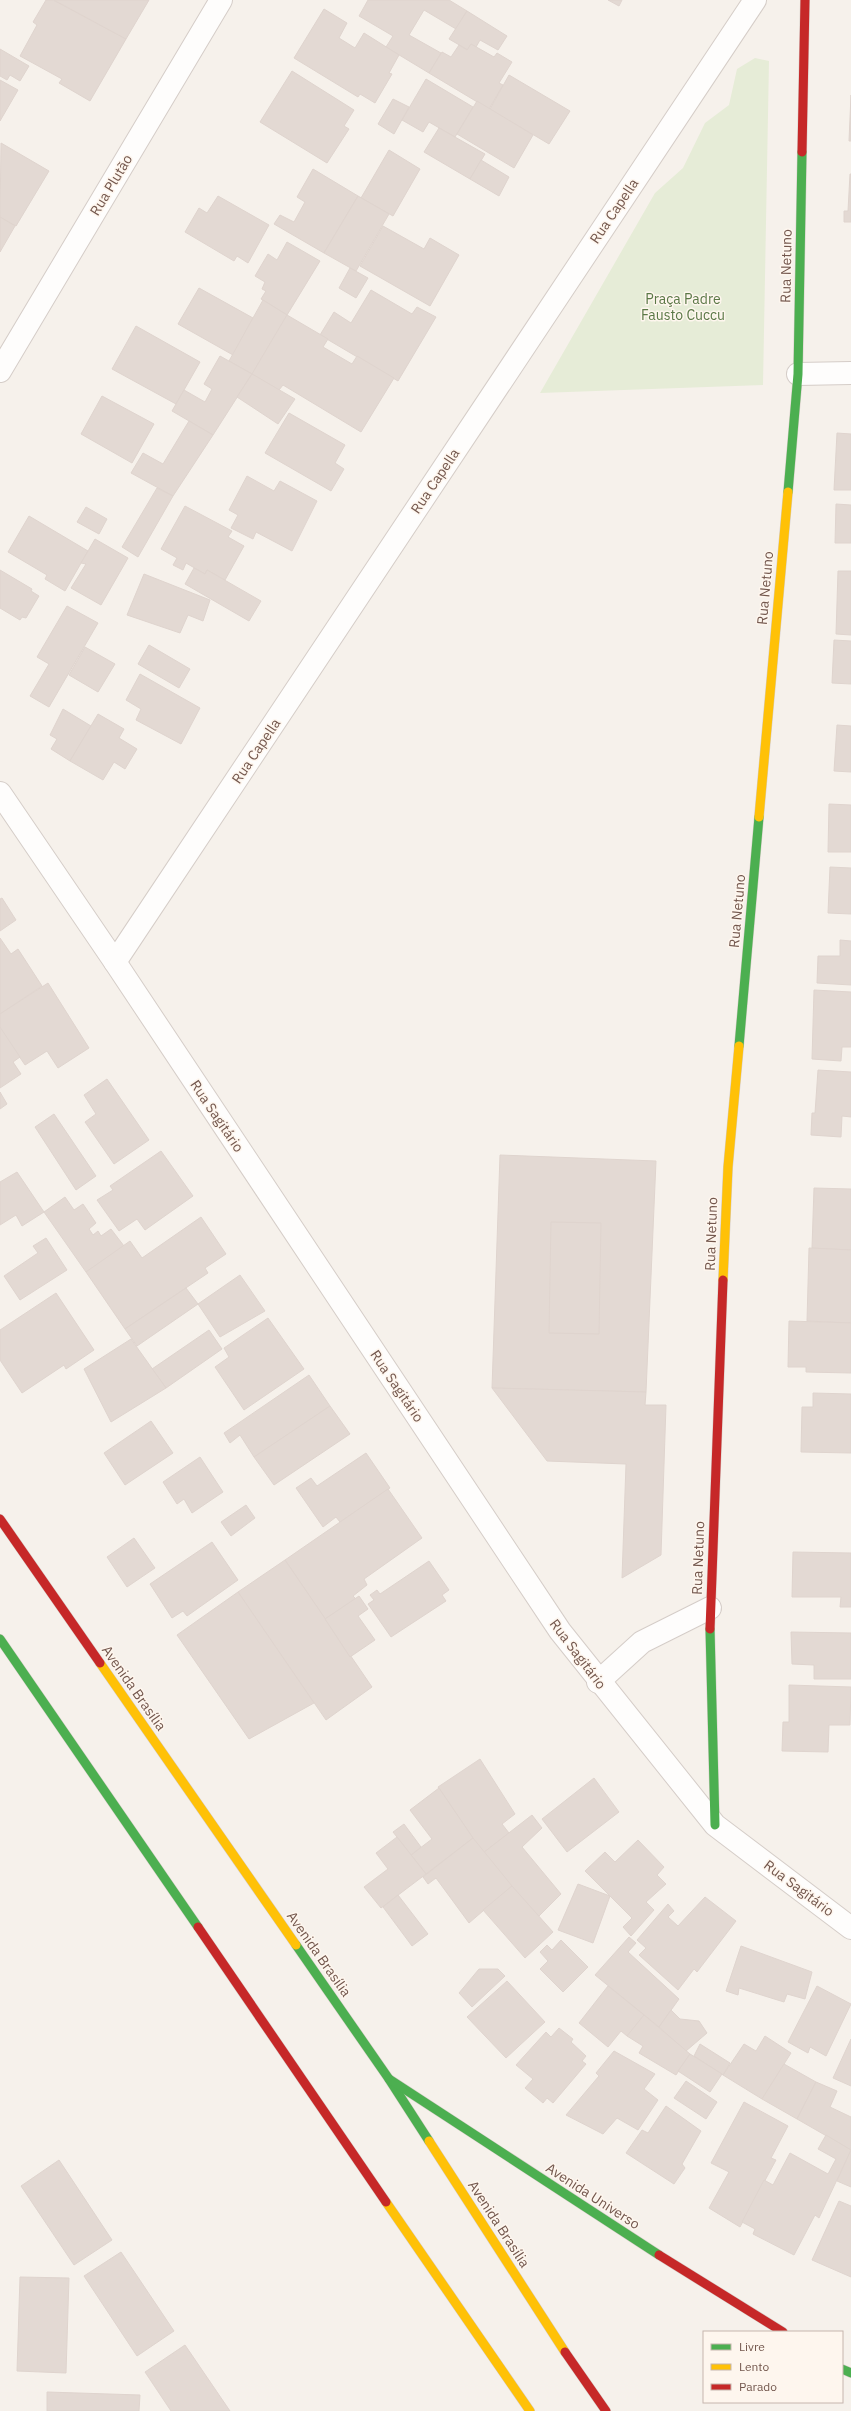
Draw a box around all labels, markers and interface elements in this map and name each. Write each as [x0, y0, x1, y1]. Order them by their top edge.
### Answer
street label: Rua Plutão [86, 151, 136, 219]
street label: Rua Capella [586, 175, 643, 247]
street label: Rua Netuno [776, 229, 796, 303]
park label: Praça Padre Fausto Cuccu [641, 290, 725, 324]
street label: Rua Capella [407, 445, 464, 517]
street label: Rua Netuno [753, 550, 777, 626]
street label: Rua Capella [228, 715, 285, 787]
street label: Rua Netuno [725, 873, 749, 949]
street label: Rua Sagitário [186, 1077, 248, 1156]
street label: Rua Netuno [701, 1197, 721, 1271]
street label: Rua Sagitário [366, 1347, 428, 1426]
street label: Rua Netuno [688, 1521, 708, 1595]
street label: Rua Sagitário [546, 1615, 610, 1693]
street label: Avenida Brasília [98, 1642, 170, 1735]
street label: Rua Sagitário [760, 1856, 838, 1920]
street label: Avenida Brasília [283, 1908, 355, 2001]
street label: Avenida Universo [543, 2159, 644, 2233]
street label: Avenida Brasília [464, 2177, 534, 2271]
legend [703, 2331, 843, 2403]
text: Livre [739, 2339, 765, 2354]
text: Lento [739, 2359, 769, 2374]
text: Parado [739, 2379, 777, 2394]

